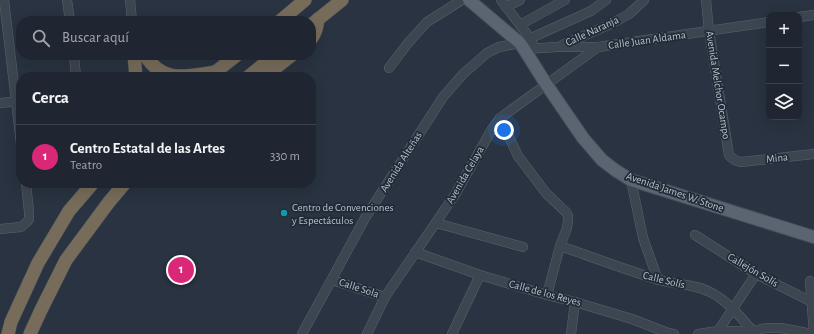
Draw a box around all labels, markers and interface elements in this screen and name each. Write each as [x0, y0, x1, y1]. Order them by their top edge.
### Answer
map controls [766, 12, 802, 120]
button: + [766, 12, 802, 48]
street label: Calle Naranja [564, 14, 620, 48]
search box [16, 16, 316, 60]
icon: search [30, 27, 52, 49]
street label: Calle Juan Aldama [608, 29, 686, 51]
text: Buscar aquí [62, 30, 129, 45]
street label: Avenida Melchor Ocampo [704, 30, 732, 140]
button: − [766, 48, 802, 84]
button: layers [766, 84, 802, 120]
text: Cerca [32, 89, 69, 106]
your location [494, 120, 514, 140]
street label: Avenida Alteñas [378, 130, 424, 194]
text: Centro Estatal de las Artes [70, 141, 225, 156]
street label: Avenida Celaya [444, 144, 486, 206]
text: 1 [43, 150, 47, 163]
text: 330 m [270, 150, 300, 163]
street label: Mina [765, 151, 789, 165]
text: Teatro [70, 159, 102, 172]
street label: Avenida James W. Stone [625, 170, 725, 214]
place label: Centro de Convenciones y Espectáculos [291, 202, 394, 226]
marker: Centro de Convenciones y Espectáculos [279, 208, 289, 218]
street label: Callejón Solís [726, 251, 780, 289]
pin: 1 [168, 255, 194, 285]
street label: Calle Solís [642, 269, 686, 291]
street label: Calle Sola [338, 276, 380, 300]
street label: Calle de los Reyes [508, 278, 582, 308]

